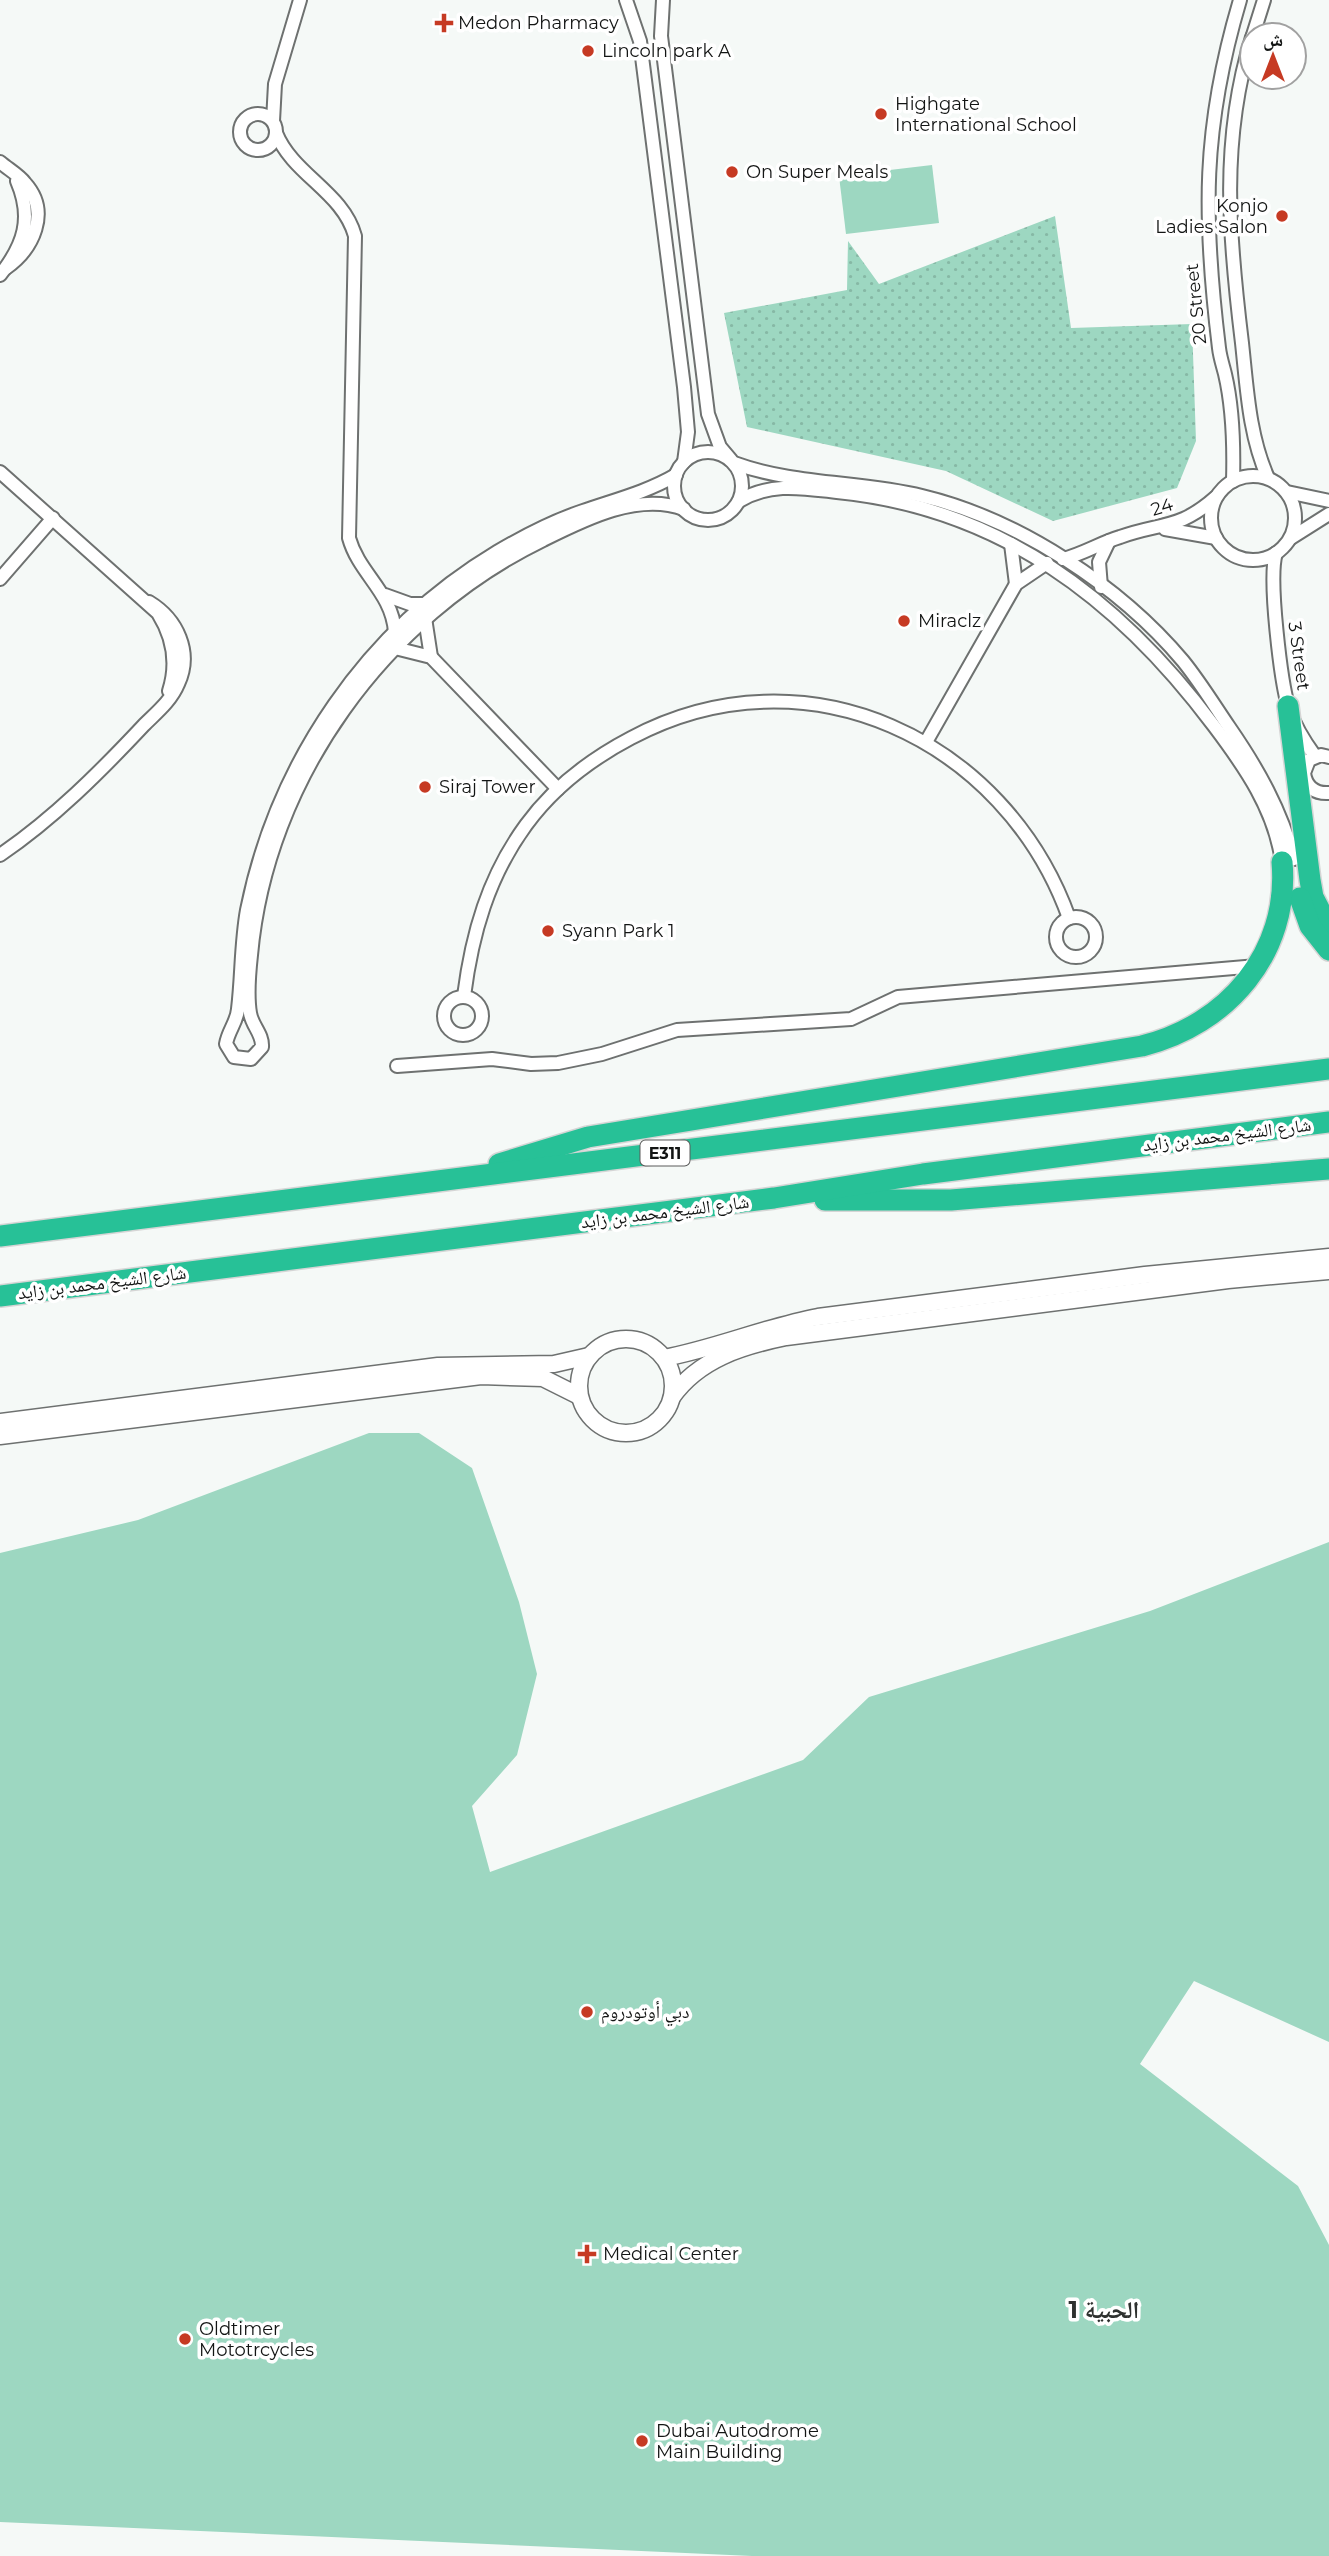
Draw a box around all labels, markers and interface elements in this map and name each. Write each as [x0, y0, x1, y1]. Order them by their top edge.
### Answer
place label: Medon Pharmacy [458, 12, 619, 34]
marker: Medon Pharmacy [436, 15, 452, 31]
north arrow [1238, 21, 1308, 91]
text: ش [1263, 28, 1283, 51]
place label: Lincoln park A [602, 40, 731, 62]
marker: Lincoln park A [580, 43, 596, 59]
place label: Highgate International School [895, 93, 1077, 136]
marker: Highgate International School [873, 106, 889, 122]
place label: On Super Meals [746, 161, 888, 183]
marker: On Super Meals [724, 164, 740, 180]
place label: Konjo Ladies Salon [1155, 195, 1268, 238]
marker: Konjo Ladies Salon [1274, 208, 1290, 224]
street label: 20 Street [1181, 262, 1211, 346]
street label: 24 [1148, 493, 1176, 521]
place label: Miraclz [918, 610, 981, 632]
marker: Miraclz [896, 613, 912, 629]
street label: 3 Street [1283, 620, 1315, 692]
place label: Siraj Tower [439, 776, 536, 798]
marker: Siraj Tower [417, 779, 433, 795]
place label: Syann Park 1 [562, 920, 674, 942]
marker: Syann Park 1 [540, 923, 556, 939]
street label: شارع الشيخ محمد بن زايد [1142, 1114, 1312, 1157]
road number: E311 [640, 1140, 690, 1166]
street label: شارع الشيخ محمد بن زايد [580, 1191, 750, 1234]
street label: شارع الشيخ محمد بن زايد [17, 1262, 187, 1305]
place label: دبي أوتودروم [601, 2001, 689, 2027]
marker: دبي أوتودروم [579, 2004, 595, 2020]
place label: Medical Center [603, 2243, 739, 2265]
marker: Medical Center [577, 2244, 597, 2264]
district label: الحبية 1 [1069, 2295, 1139, 2324]
place label: Oldtimer Mototrcycles [199, 2318, 314, 2361]
marker: Oldtimer Mototrcycles [177, 2331, 193, 2347]
place label: Dubai Autodrome Main Building [656, 2420, 819, 2463]
marker: Dubai Autodrome Main Building [634, 2433, 650, 2449]

